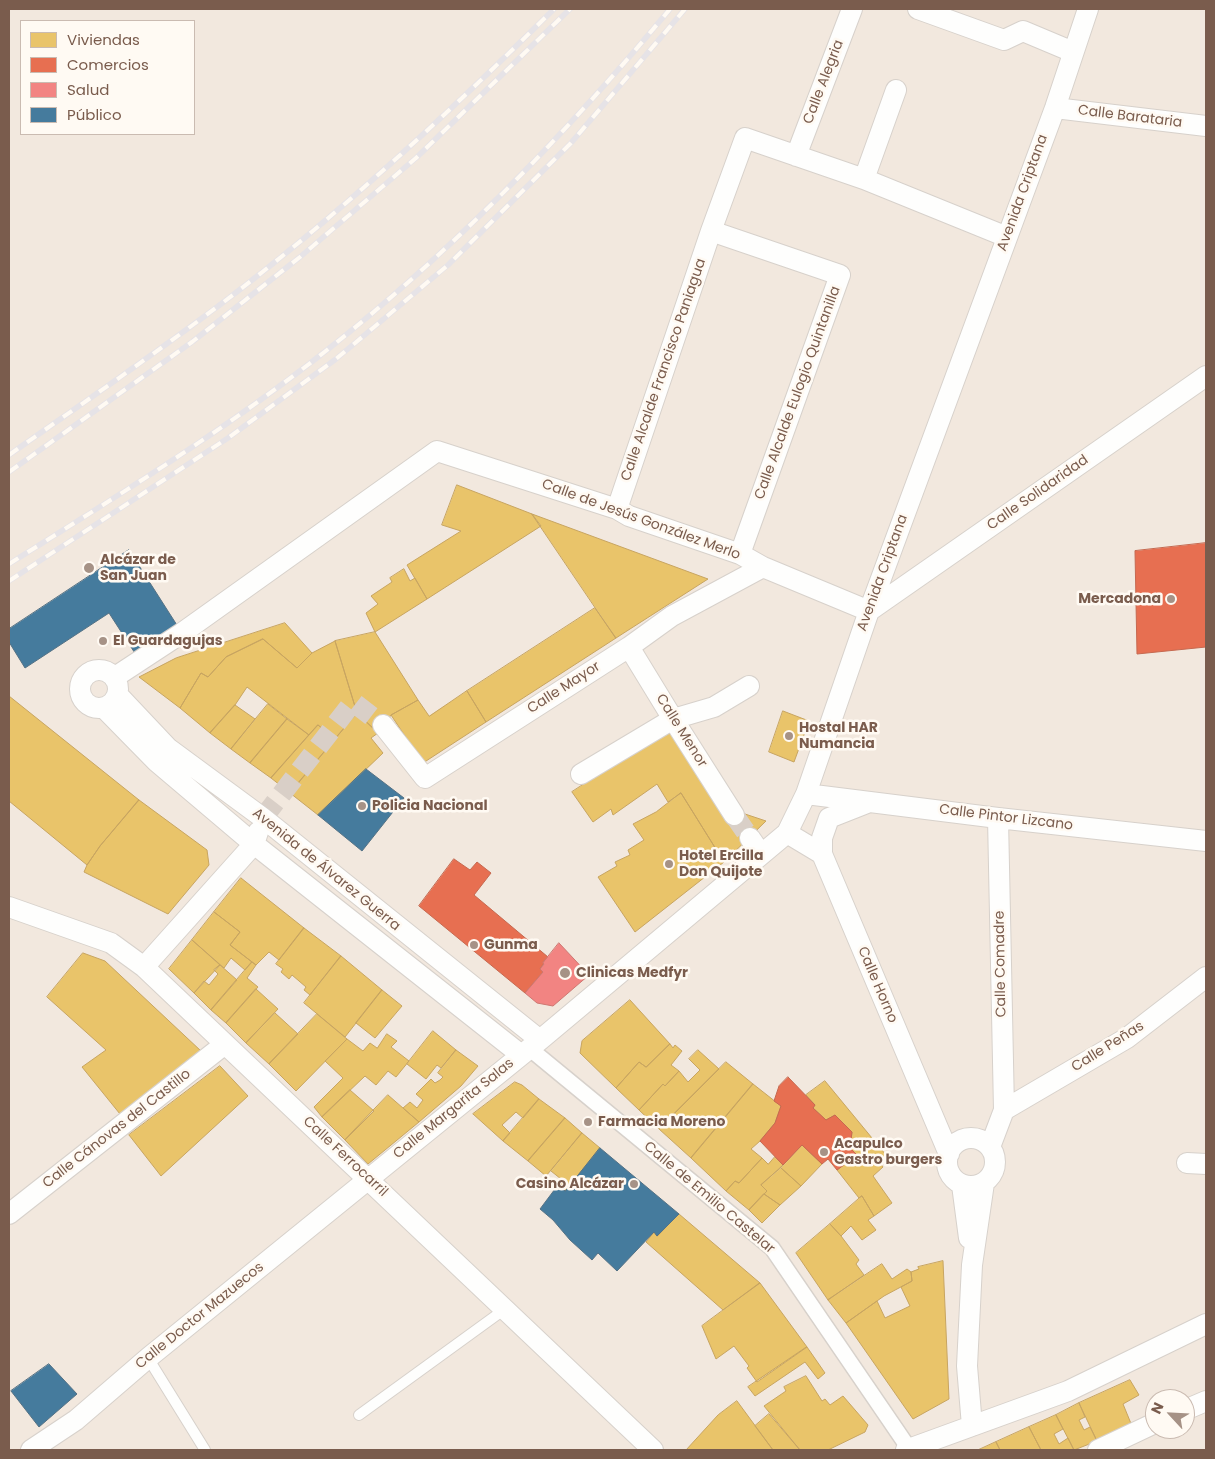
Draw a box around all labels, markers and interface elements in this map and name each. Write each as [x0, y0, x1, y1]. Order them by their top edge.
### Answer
legend [20, 20, 195, 135]
text: Viviendas [67, 29, 140, 50]
street label: Calle Alegria [800, 38, 848, 126]
text: Comercios [67, 54, 149, 75]
text: Salud [67, 79, 109, 100]
street label: Calle Barataria [1077, 102, 1183, 132]
text: Público [67, 104, 122, 125]
street label: Avenida Criptana [994, 132, 1052, 254]
street label: Calle Alcalde Francisco Paniagua [618, 257, 710, 483]
street label: Calle Alcalde Eulogio Quintanilla [752, 284, 844, 502]
street label: Calle Solidaridad [984, 452, 1092, 534]
street label: Calle de Jesús González Merlo [539, 476, 743, 564]
street label: Avenida Criptana [854, 512, 912, 634]
place label: Alcázar de San Juan [100, 552, 176, 584]
marker: Alcázar de San Juan [82, 561, 96, 575]
place label: Mercadona [1078, 591, 1161, 607]
marker: Mercadona [1165, 593, 1177, 605]
place label: El Guardagujas [113, 633, 223, 649]
marker: El Guardagujas [97, 635, 109, 647]
street label: Calle Mayor [525, 658, 603, 718]
street label: Calle Menor [652, 691, 710, 771]
place label: Hostal HAR Numancia [799, 720, 878, 752]
marker: Hostal HAR Numancia [783, 730, 795, 742]
place label: Policia Nacional [372, 798, 488, 814]
marker: Policia Nacional [356, 800, 368, 812]
street label: Calle Pintor Lizcano [938, 801, 1074, 835]
street label: Avenida de Álvarez Guerra [249, 805, 403, 935]
place label: Hotel Ercilla Don Quijote [679, 848, 763, 880]
marker: Hotel Ercilla Don Quijote [663, 858, 675, 870]
street label: Calle Comadre [992, 911, 1010, 1017]
place label: Gunma [484, 937, 538, 953]
marker: Gunma [468, 939, 480, 951]
street label: Calle Horno [853, 944, 901, 1026]
place label: Clinicas Medfyr [576, 965, 688, 981]
marker: Clinicas Medfyr [558, 966, 572, 980]
street label: Calle Peñas [1069, 1018, 1147, 1076]
street label: Calle Margarita Salas [390, 1055, 518, 1163]
street label: Calle Cánovas del Castillo [40, 1066, 194, 1192]
street label: Calle Ferrocarril [299, 1113, 391, 1201]
place label: Farmacia Moreno [598, 1114, 725, 1130]
marker: Farmacia Moreno [582, 1116, 594, 1128]
place label: Acapulco Gastro burgers [834, 1136, 942, 1168]
street label: Calle de Emilio Castelar [640, 1138, 778, 1258]
marker: Acapulco Gastro burgers [818, 1146, 830, 1158]
place label: Casino Alcázar [516, 1176, 624, 1192]
marker: Casino Alcázar [628, 1178, 640, 1190]
street label: Calle Doctor Mazuecos [132, 1259, 268, 1373]
north arrow [1145, 1389, 1195, 1439]
text: N [1146, 1399, 1169, 1417]

